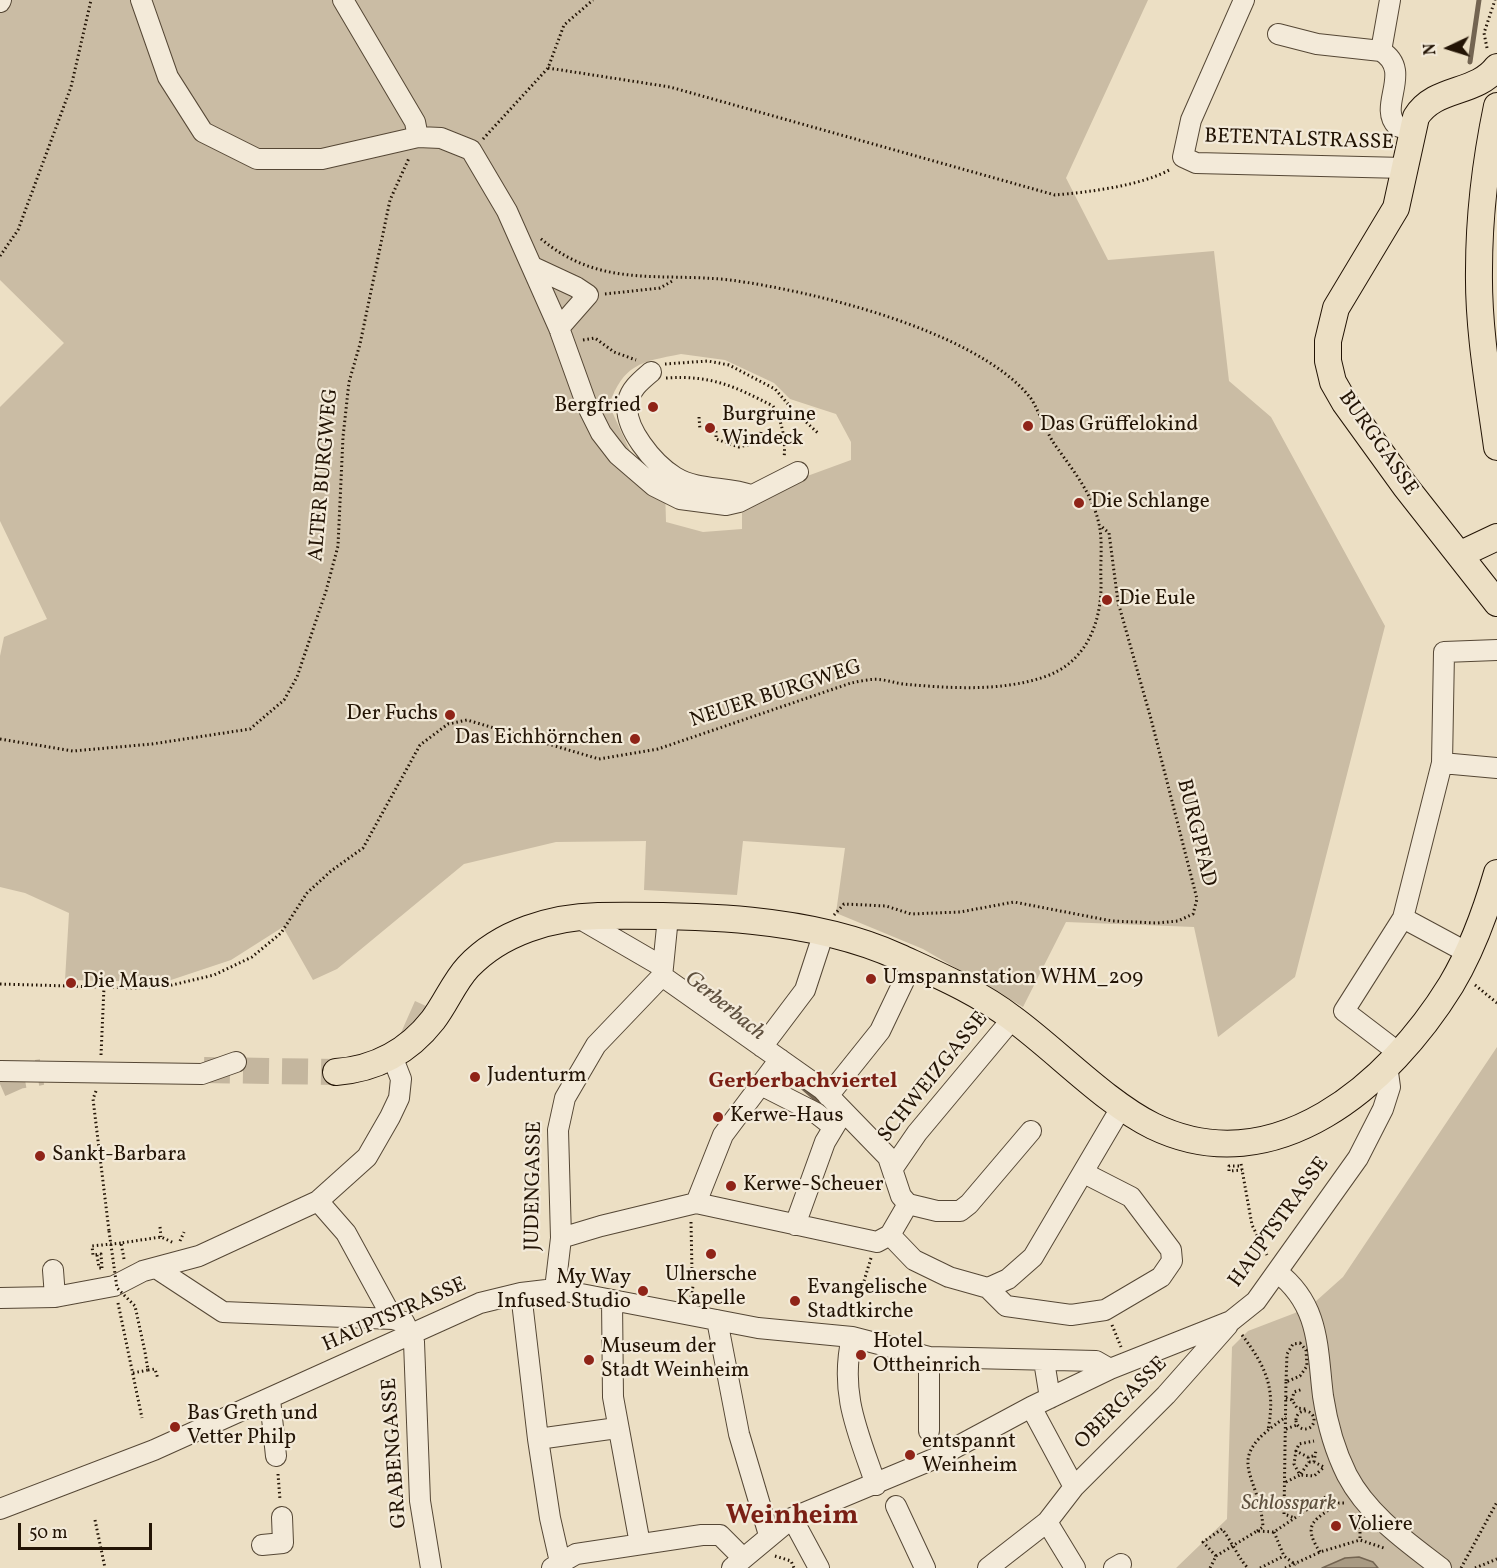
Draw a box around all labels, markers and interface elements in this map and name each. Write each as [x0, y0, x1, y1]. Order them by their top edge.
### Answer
north arrow [1419, 18, 1479, 78]
text: N [1420, 43, 1442, 56]
street label: BETENTALSTRASSE [1204, 125, 1394, 157]
street label: ALTER BURGWEG [305, 387, 345, 563]
street label: BURGGASSE [1332, 387, 1422, 501]
place label: Bergfried [554, 394, 641, 420]
marker: Bergfried [646, 400, 660, 414]
place label: Burgruine Windeck [722, 403, 816, 453]
place label: Das Grüffelokind [1040, 413, 1198, 439]
marker: Das Grüffelokind [1021, 419, 1035, 433]
marker: Burgruine Windeck [703, 421, 717, 435]
place label: Die Schlange [1091, 490, 1210, 516]
marker: Die Schlange [1072, 496, 1086, 510]
place label: Die Eule [1119, 587, 1196, 613]
marker: Die Eule [1100, 593, 1114, 607]
street label: NEUER BURGWEG [687, 655, 865, 735]
place label: Der Fuchs [346, 702, 438, 728]
marker: Der Fuchs [443, 708, 457, 722]
place label: Das Eichhörnchen [455, 726, 623, 752]
marker: Das Eichhörnchen [628, 732, 642, 746]
street label: BURGPFAD [1169, 777, 1221, 889]
water label: Gerberbach [678, 966, 770, 1048]
place label: Umspannstation WHM_209 [883, 966, 1143, 992]
place label: Die Maus [83, 970, 170, 996]
marker: Umspannstation WHM_209 [864, 972, 878, 986]
marker: Die Maus [64, 976, 78, 990]
street label: SCHWEIZGASSE [874, 1008, 994, 1148]
place label: Judenturm [487, 1064, 587, 1090]
marker: Judenturm [468, 1070, 482, 1084]
district label: Gerberbachviertel [708, 1070, 898, 1096]
place label: Kerwe-Haus [730, 1104, 843, 1130]
marker: Kerwe-Haus [711, 1110, 725, 1124]
street label: JUDENGASSE [521, 1121, 549, 1251]
place label: Sankt-Barbara [52, 1143, 187, 1169]
marker: Sankt-Barbara [33, 1149, 47, 1163]
street label: HAUPTSTRASSE [1224, 1153, 1336, 1293]
place label: Kerwe-Scheuer [743, 1173, 883, 1199]
marker: Kerwe-Scheuer [724, 1179, 738, 1193]
marker: Ulnersche Kapelle [704, 1247, 718, 1261]
place label: Ulnersche Kapelle [665, 1263, 757, 1313]
place label: My Way Infused Studio [497, 1266, 631, 1316]
street label: HAUPTSTRASSE [319, 1273, 471, 1359]
place label: Evangelische Stadtkirche [807, 1276, 927, 1326]
marker: My Way Infused Studio [636, 1284, 650, 1298]
marker: Evangelische Stadtkirche [788, 1294, 802, 1308]
place label: Hotel Ottheinrich [873, 1330, 981, 1380]
place label: Museum der Stadt Weinheim [601, 1335, 749, 1385]
marker: Hotel Ottheinrich [854, 1348, 868, 1362]
street label: OBERGASSE [1070, 1352, 1174, 1456]
marker: Museum der Stadt Weinheim [582, 1353, 596, 1367]
street label: GRABENGASSE [378, 1377, 414, 1529]
place label: Bas Greth und Vetter Philp [187, 1402, 318, 1452]
marker: Bas Greth und Vetter Philp [168, 1420, 182, 1434]
place label: entspannt Weinheim [922, 1430, 1018, 1480]
marker: entspannt Weinheim [903, 1448, 917, 1462]
park label: Schlosspark [1241, 1492, 1337, 1518]
district label: Weinheim [726, 1502, 858, 1534]
scale bar [21, 1511, 154, 1549]
place label: Voliere [1348, 1513, 1413, 1539]
marker: Voliere [1329, 1519, 1343, 1533]
text: 50 m [29, 1521, 68, 1546]

